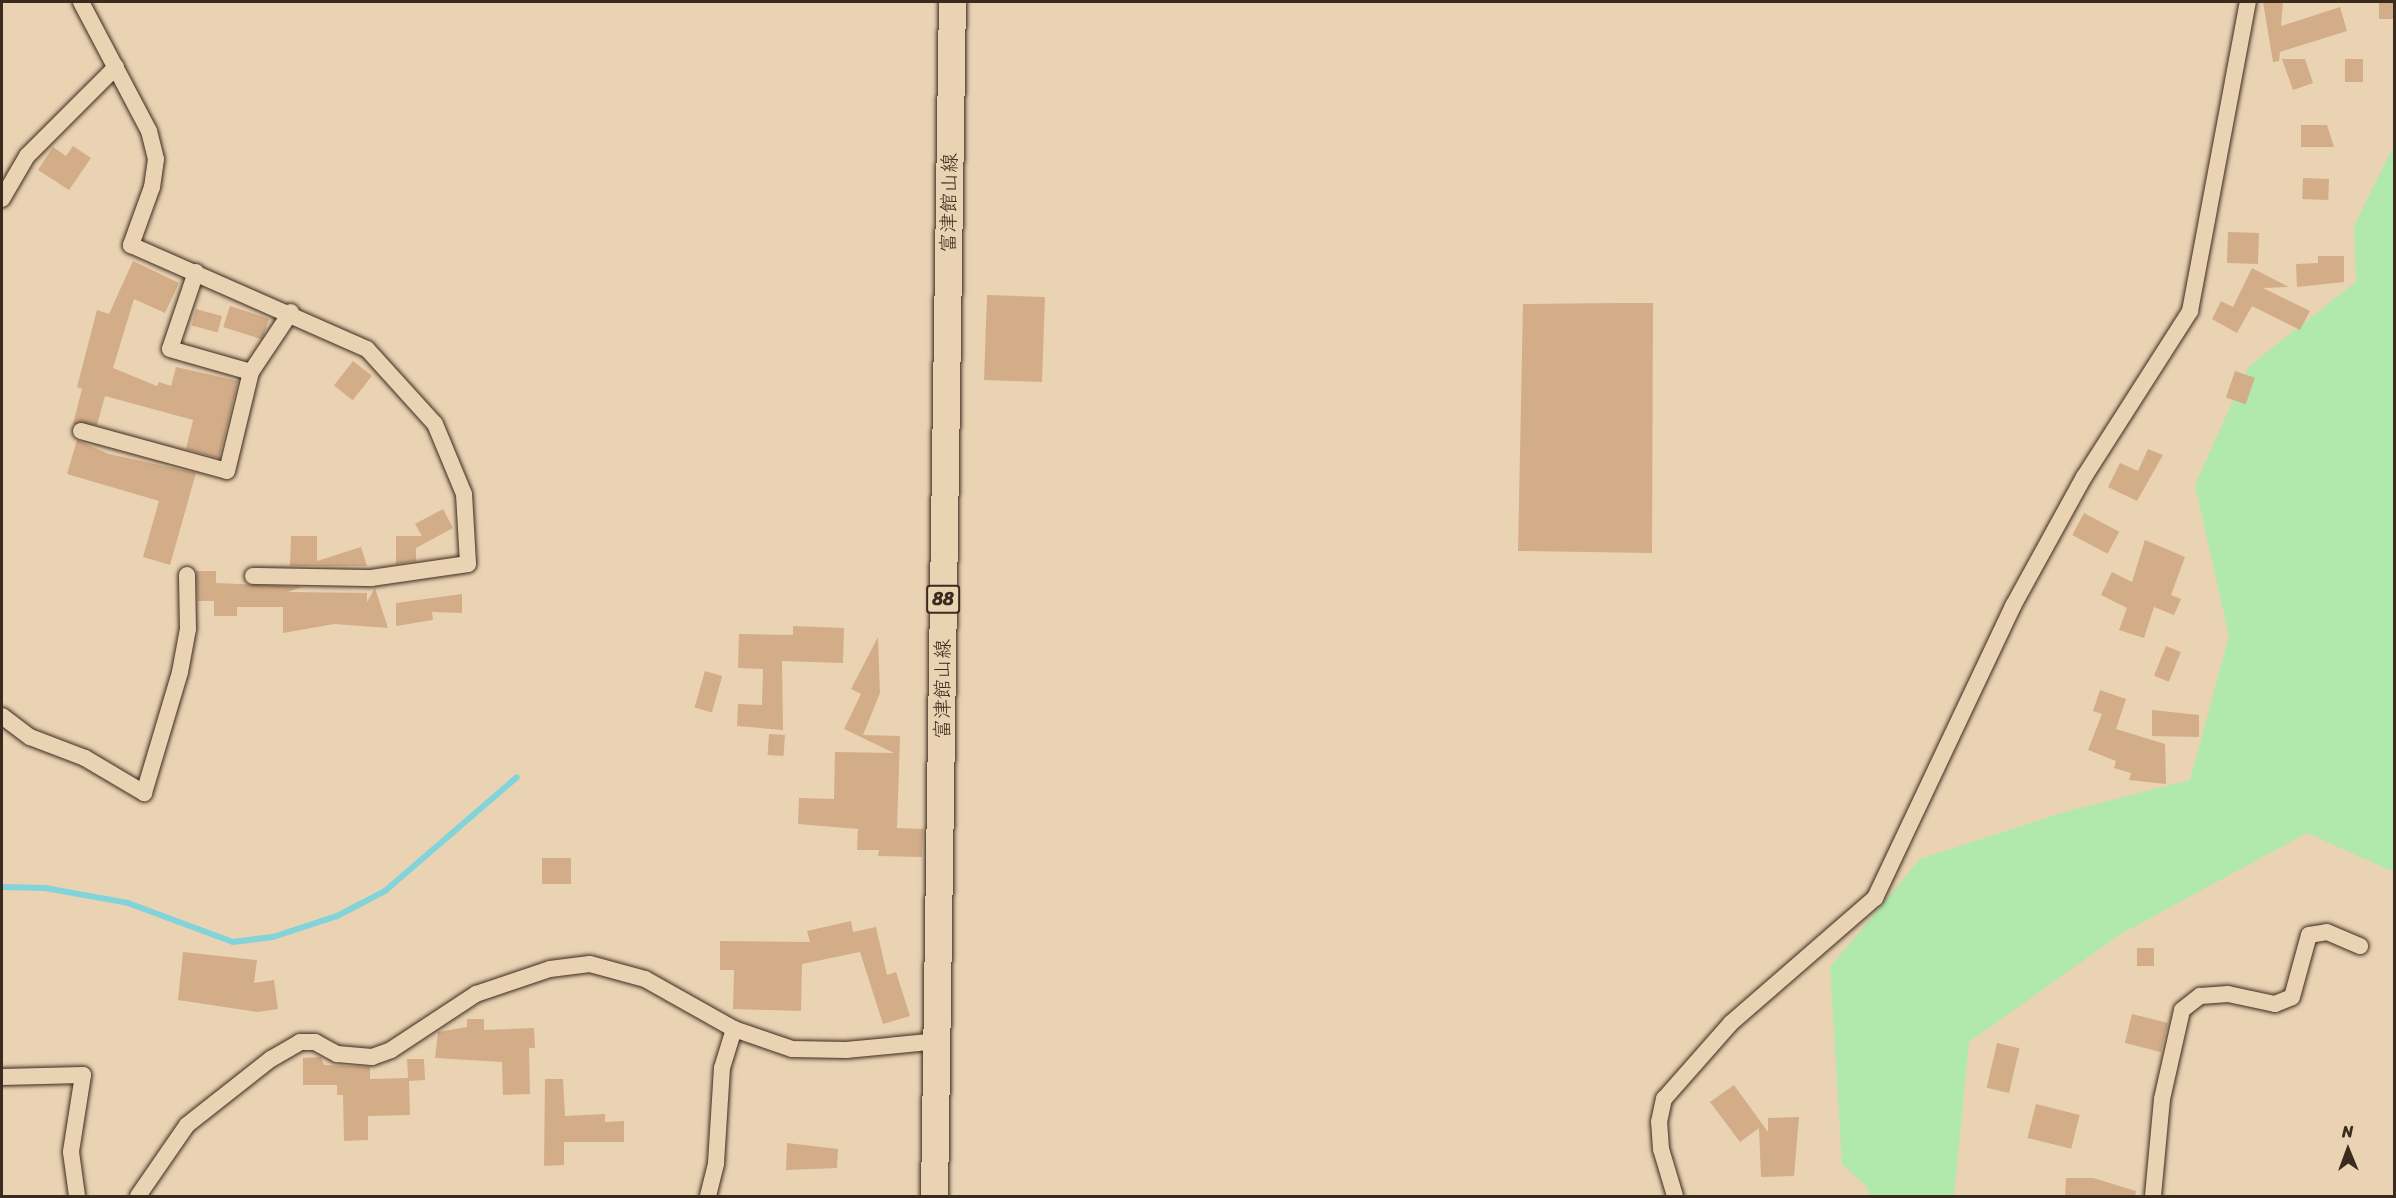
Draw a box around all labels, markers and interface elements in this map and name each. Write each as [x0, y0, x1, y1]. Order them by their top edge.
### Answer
street label: 富津館山線 [936, 153, 962, 253]
road number: 88 [925, 584, 961, 614]
street label: 富津館山線 [930, 639, 954, 739]
text: N [2342, 1117, 2353, 1146]
north arrow [2318, 1120, 2378, 1180]

